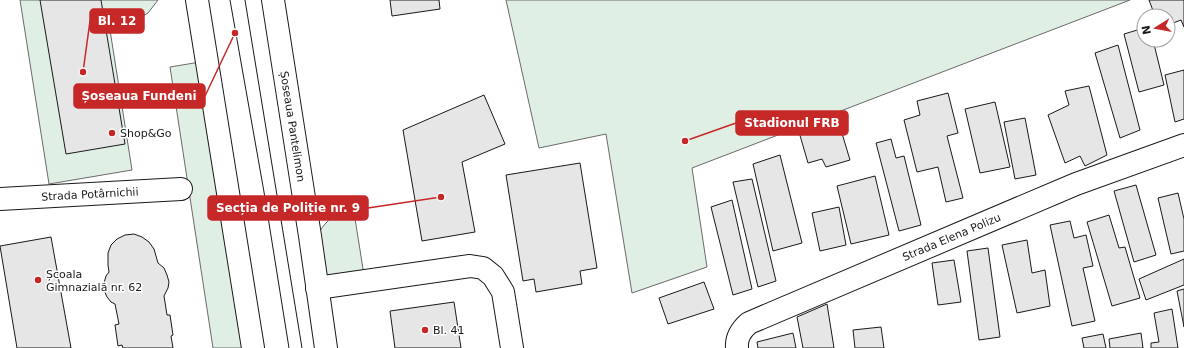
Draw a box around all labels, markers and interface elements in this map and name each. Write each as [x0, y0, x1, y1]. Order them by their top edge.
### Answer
north arrow [1136, 8, 1176, 48]
callout: Bl. 12 [90, 9, 144, 33]
text: Bl. 12 [98, 14, 136, 28]
text: N [1139, 24, 1154, 36]
street label: Șoseaua Pantelimon [277, 70, 307, 183]
callout: Șoseaua Fundeni [74, 84, 205, 108]
text: Șoseaua Fundeni [81, 89, 197, 103]
callout: Stadionul FRB [736, 111, 848, 135]
text: Stadionul FRB [744, 116, 840, 130]
place label: Shop&Go [120, 127, 172, 140]
marker: Shop&Go [107, 128, 117, 138]
street label: Strada Potârnichii [41, 185, 139, 204]
callout: Secția de Poliție nr. 9 [208, 196, 368, 220]
text: Secția de Poliție nr. 9 [216, 201, 360, 215]
street label: Strada Elena Polizu [901, 211, 1003, 264]
place label: Școala Gimnazială nr. 62 [46, 268, 142, 294]
marker: Școala Gimnazială nr. 62 [33, 275, 43, 285]
place label: Bl. 41 [433, 324, 465, 337]
marker: Bl. 41 [420, 325, 430, 335]

